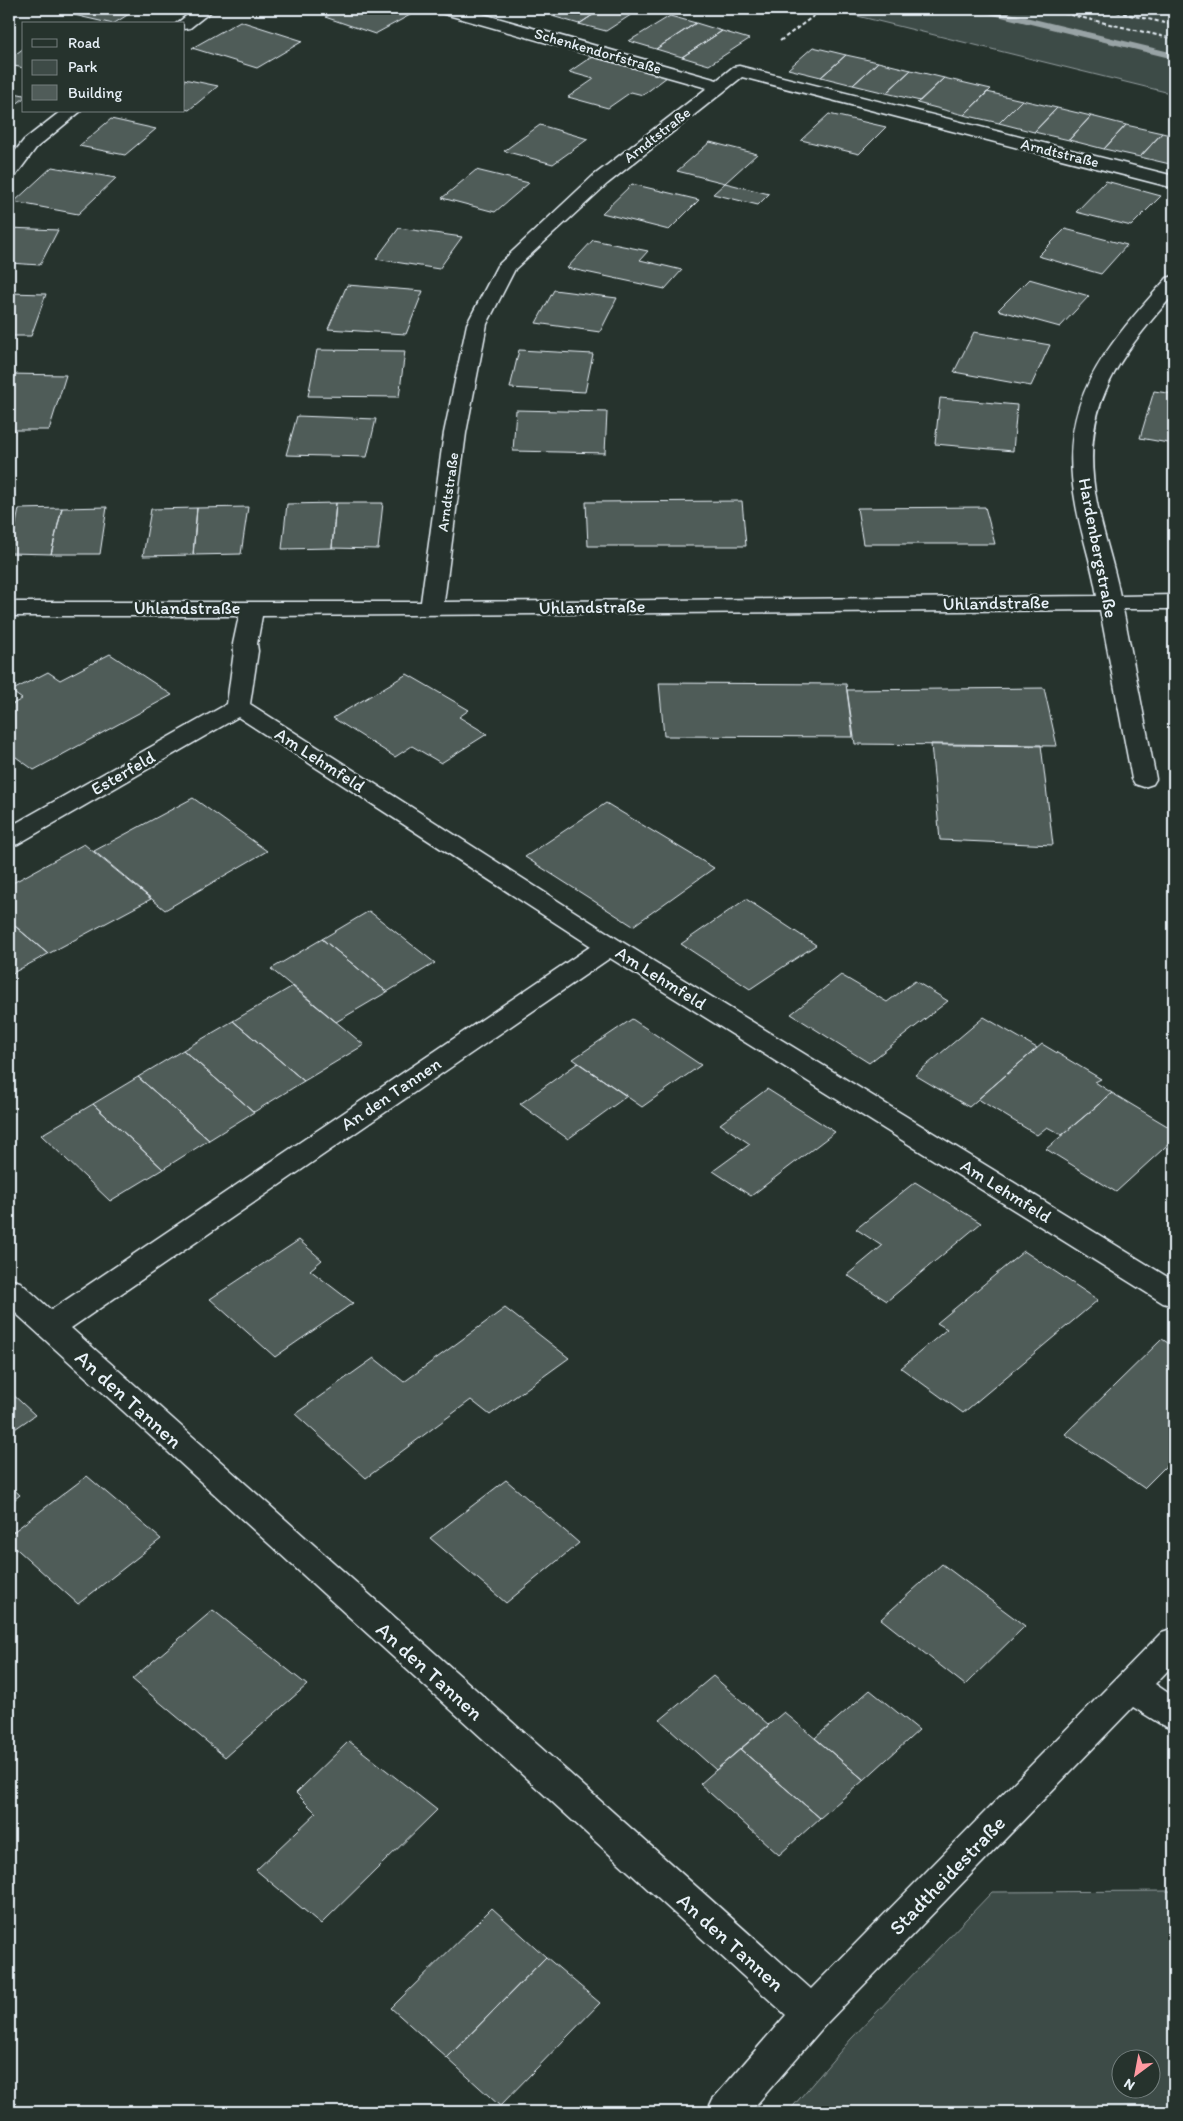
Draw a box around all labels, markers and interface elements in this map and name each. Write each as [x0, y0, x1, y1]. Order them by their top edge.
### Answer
legend [22, 22, 185, 112]
street label: Schenkendorfstraße [532, 24, 664, 78]
text: Road [68, 34, 101, 52]
text: Park [68, 58, 98, 76]
text: Building [68, 84, 122, 102]
street label: Arndtstraße [620, 103, 694, 167]
street label: Arndtstraße [1019, 135, 1101, 171]
street label: Arndtstraße [434, 451, 462, 533]
street label: Hardenbergstraße [1074, 476, 1122, 620]
street label: Uhlandstraße [942, 591, 1050, 615]
street label: Uhlandstraße [538, 595, 646, 619]
street label: Uhlandstraße [134, 597, 240, 619]
street label: Am Lehmfeld [271, 723, 369, 797]
street label: Esterfeld [87, 746, 159, 800]
street label: Am Lehmfeld [611, 941, 711, 1015]
street label: An den Tannen [337, 1052, 445, 1136]
street label: Am Lehmfeld [956, 1154, 1056, 1228]
street label: An den Tannen [70, 1345, 188, 1454]
street label: An den Tannen [371, 1617, 489, 1726]
street label: Stadtheidestraße [884, 1810, 1010, 1940]
street label: An den Tannen [672, 1888, 790, 1997]
north arrow [1110, 2048, 1160, 2098]
text: N [1121, 2075, 1138, 2094]

